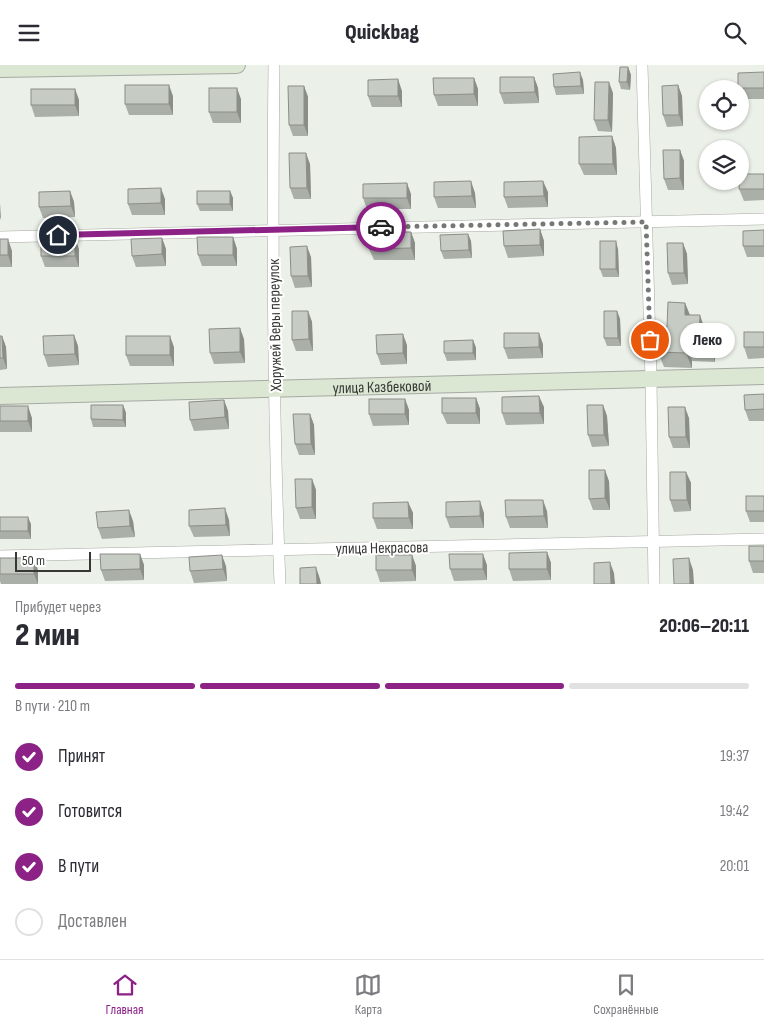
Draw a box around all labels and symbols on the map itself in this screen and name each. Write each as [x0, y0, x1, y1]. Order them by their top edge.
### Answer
courier [356, 202, 406, 252]
pin [37, 214, 79, 256]
street label: Хоружей Веры переулок [265, 258, 286, 392]
pin [629, 319, 671, 361]
callout: Леко [680, 323, 735, 357]
street label: улица Казбековой [332, 377, 432, 398]
street label: улица Некрасова [335, 538, 429, 559]
scale bar [15, 549, 91, 572]

